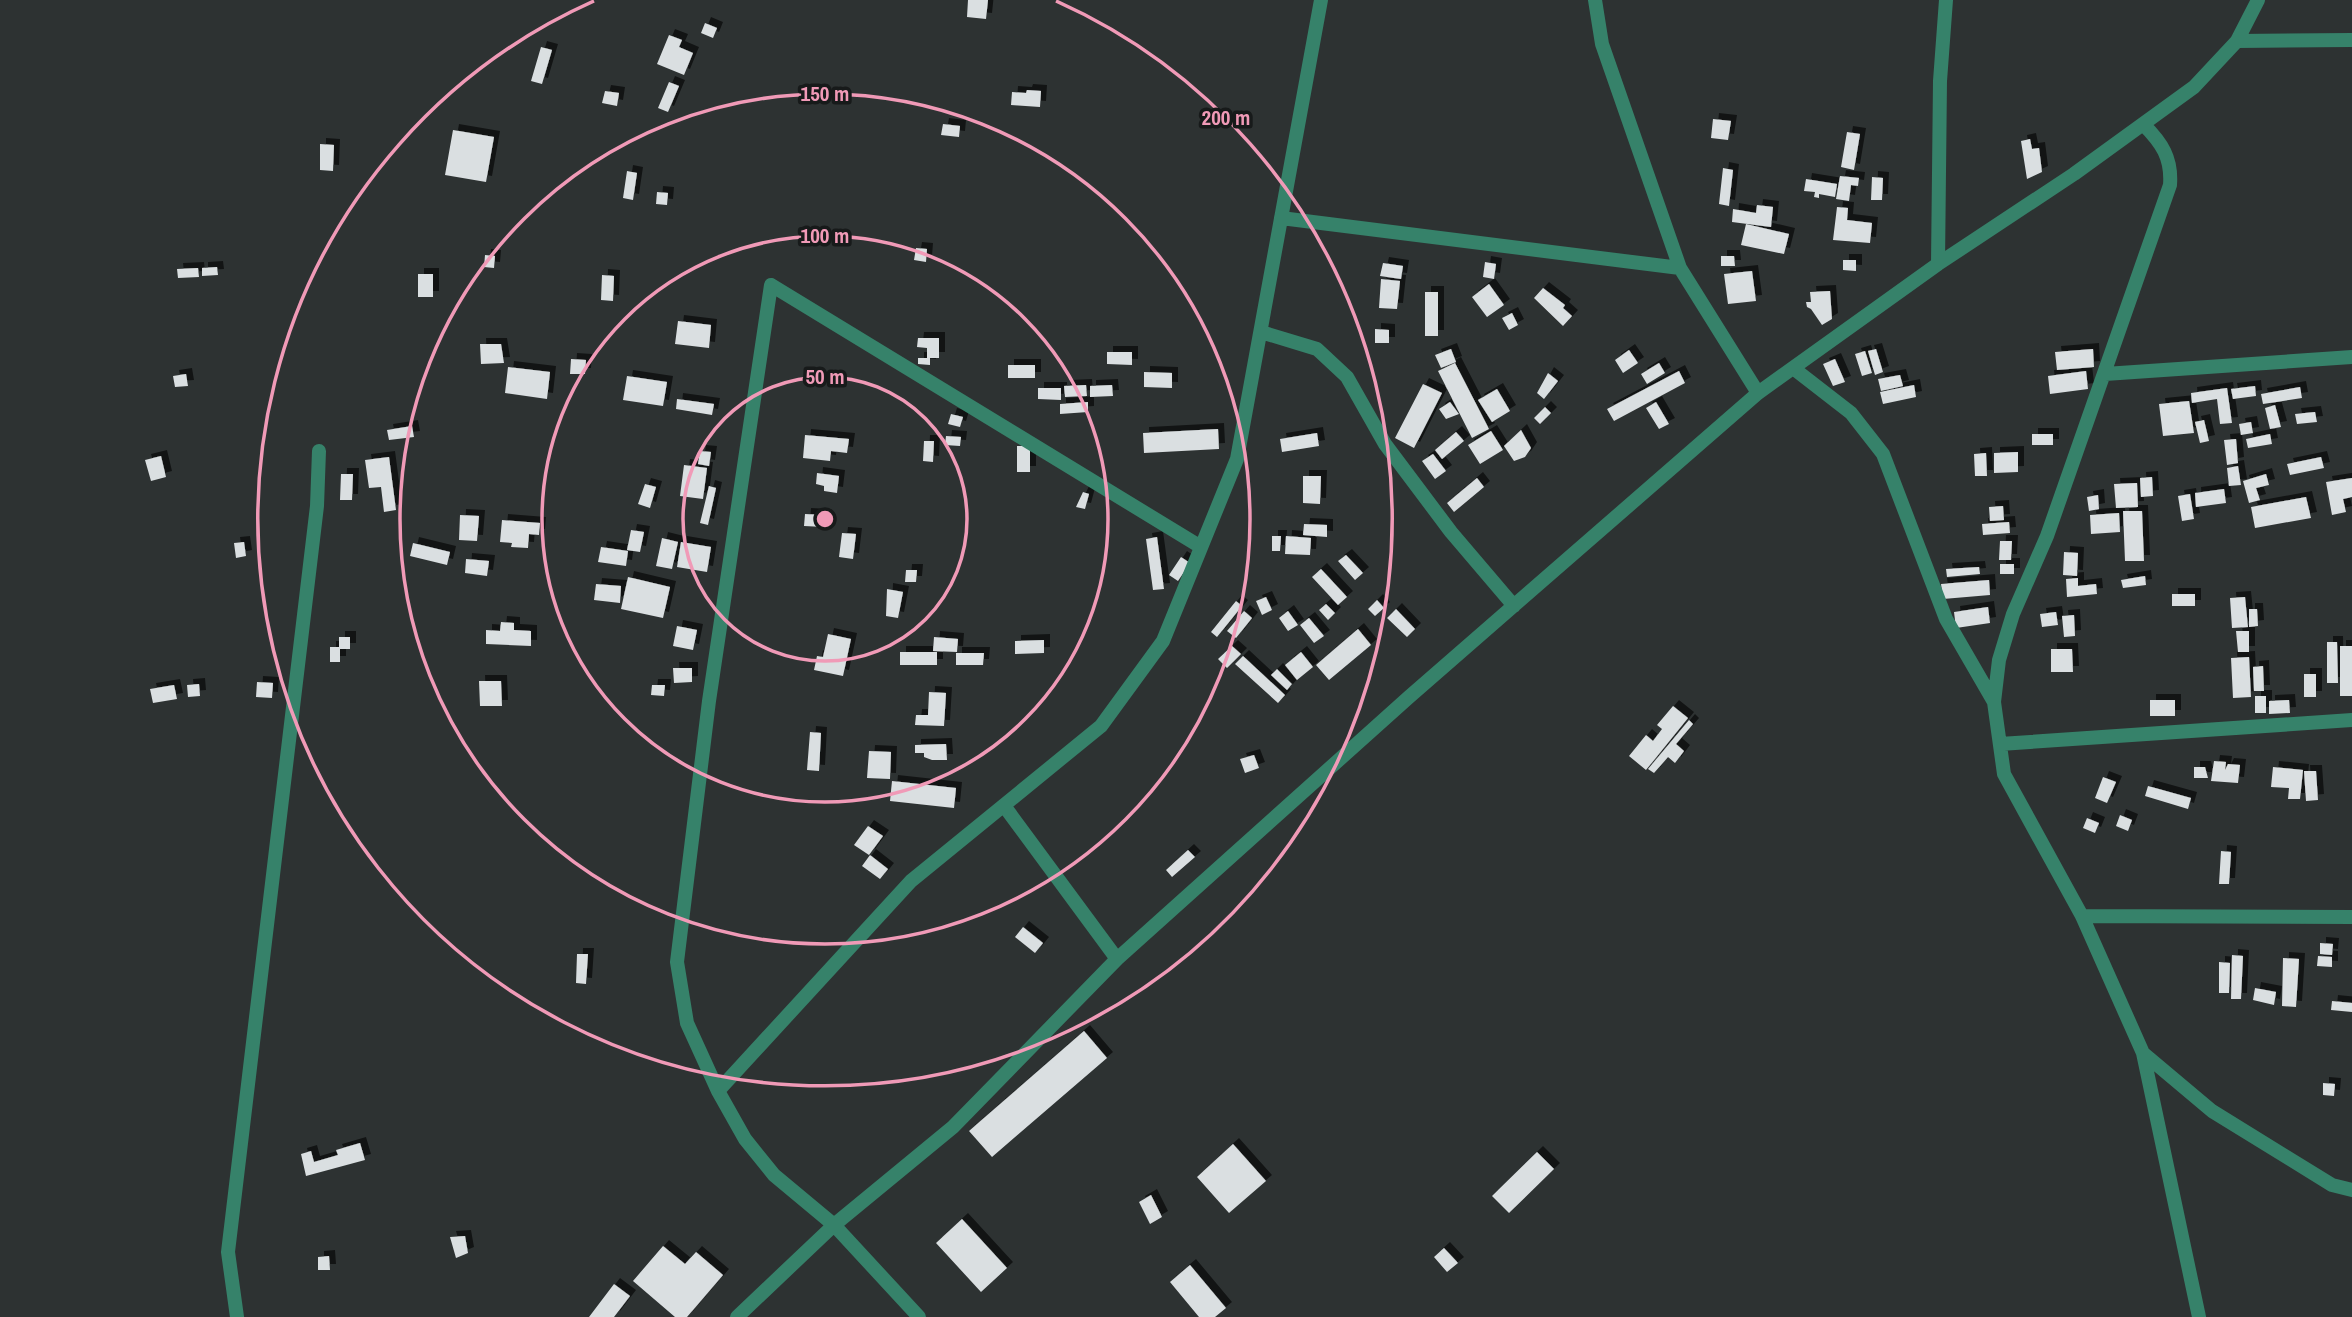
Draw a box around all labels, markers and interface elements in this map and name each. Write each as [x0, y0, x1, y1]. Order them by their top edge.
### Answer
text: 150 m [801, 79, 849, 108]
text: 200 m [1202, 103, 1250, 132]
text: 100 m [801, 221, 849, 250]
text: 50 m [805, 362, 845, 391]
centre of rings [813, 507, 837, 531]

